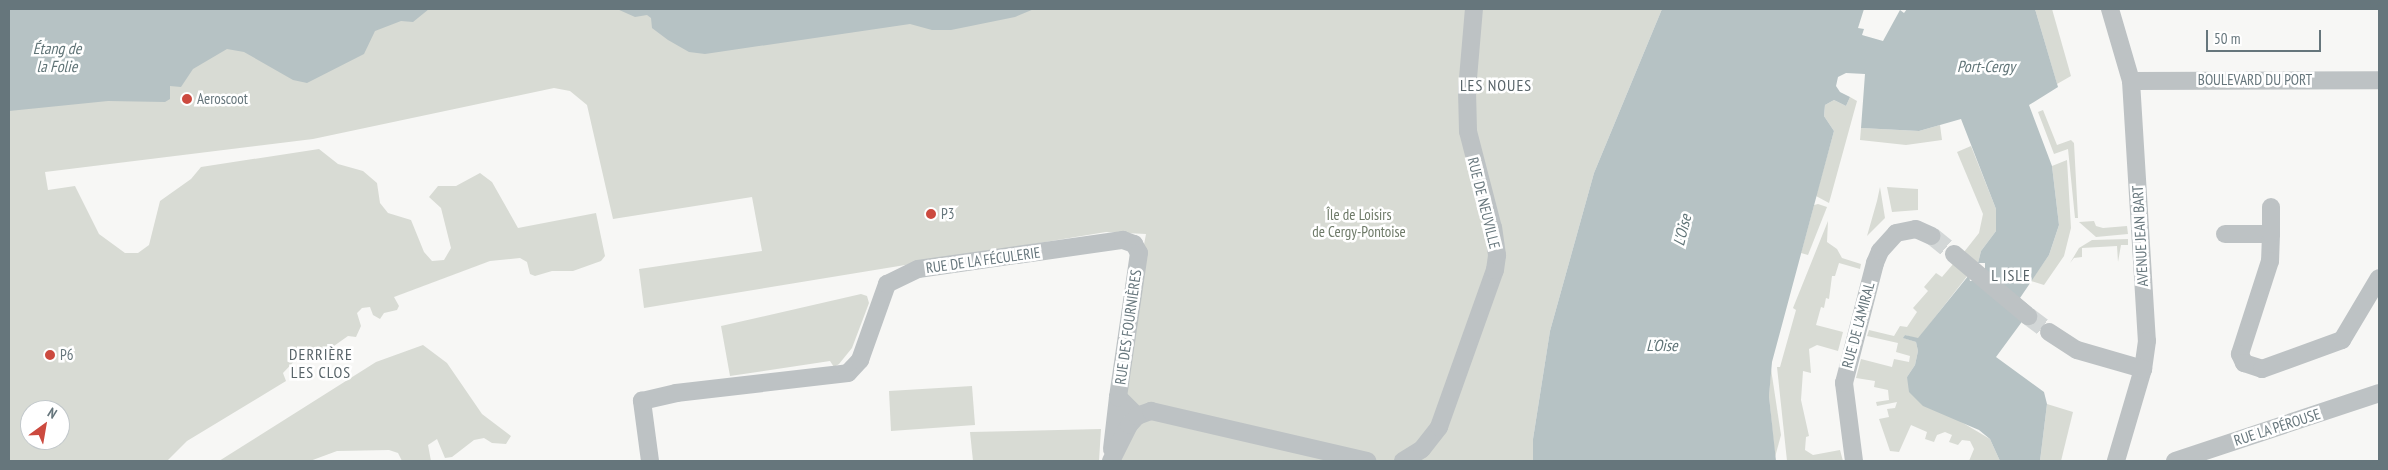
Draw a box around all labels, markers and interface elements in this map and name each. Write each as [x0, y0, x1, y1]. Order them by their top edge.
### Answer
scale bar [2208, 20, 2323, 52]
text: 50 m [2214, 29, 2240, 48]
water label: Étang de la Folie [33, 38, 81, 76]
water label: Port-Cergy [1957, 56, 2015, 76]
street label: BOULEVARD DU PORT [2198, 71, 2312, 89]
district label: LES NOUES [1459, 75, 1533, 95]
place label: Aeroscoot [197, 90, 248, 108]
marker: Aeroscoot [181, 93, 193, 105]
street label: RUE DE NEUVILLE [1464, 155, 1504, 251]
street label: AVENUE JEAN BART [2128, 185, 2152, 287]
place label: P3 [941, 205, 955, 223]
park label: Île de Loisirs de Cergy-Pontoise [1312, 205, 1406, 240]
marker: P3 [925, 208, 937, 220]
water label: L'Oise [1669, 212, 1695, 248]
street label: RUE DE LA FÉCULERIE [924, 243, 1042, 277]
district label: L ISLE [1990, 265, 2032, 285]
street label: RUE DES FOURNIÈRES [1111, 268, 1145, 386]
street label: RUE DE L'AMIRAL [1838, 280, 1878, 370]
water label: L’Oise [1646, 335, 1678, 355]
district label: DERRIÈRE LES CLOS [288, 344, 354, 382]
place label: P6 [60, 346, 74, 364]
marker: P6 [44, 349, 56, 361]
north arrow [20, 400, 70, 450]
text: N [44, 403, 60, 423]
street label: RUE LA PÉROUSE [2231, 405, 2323, 449]

